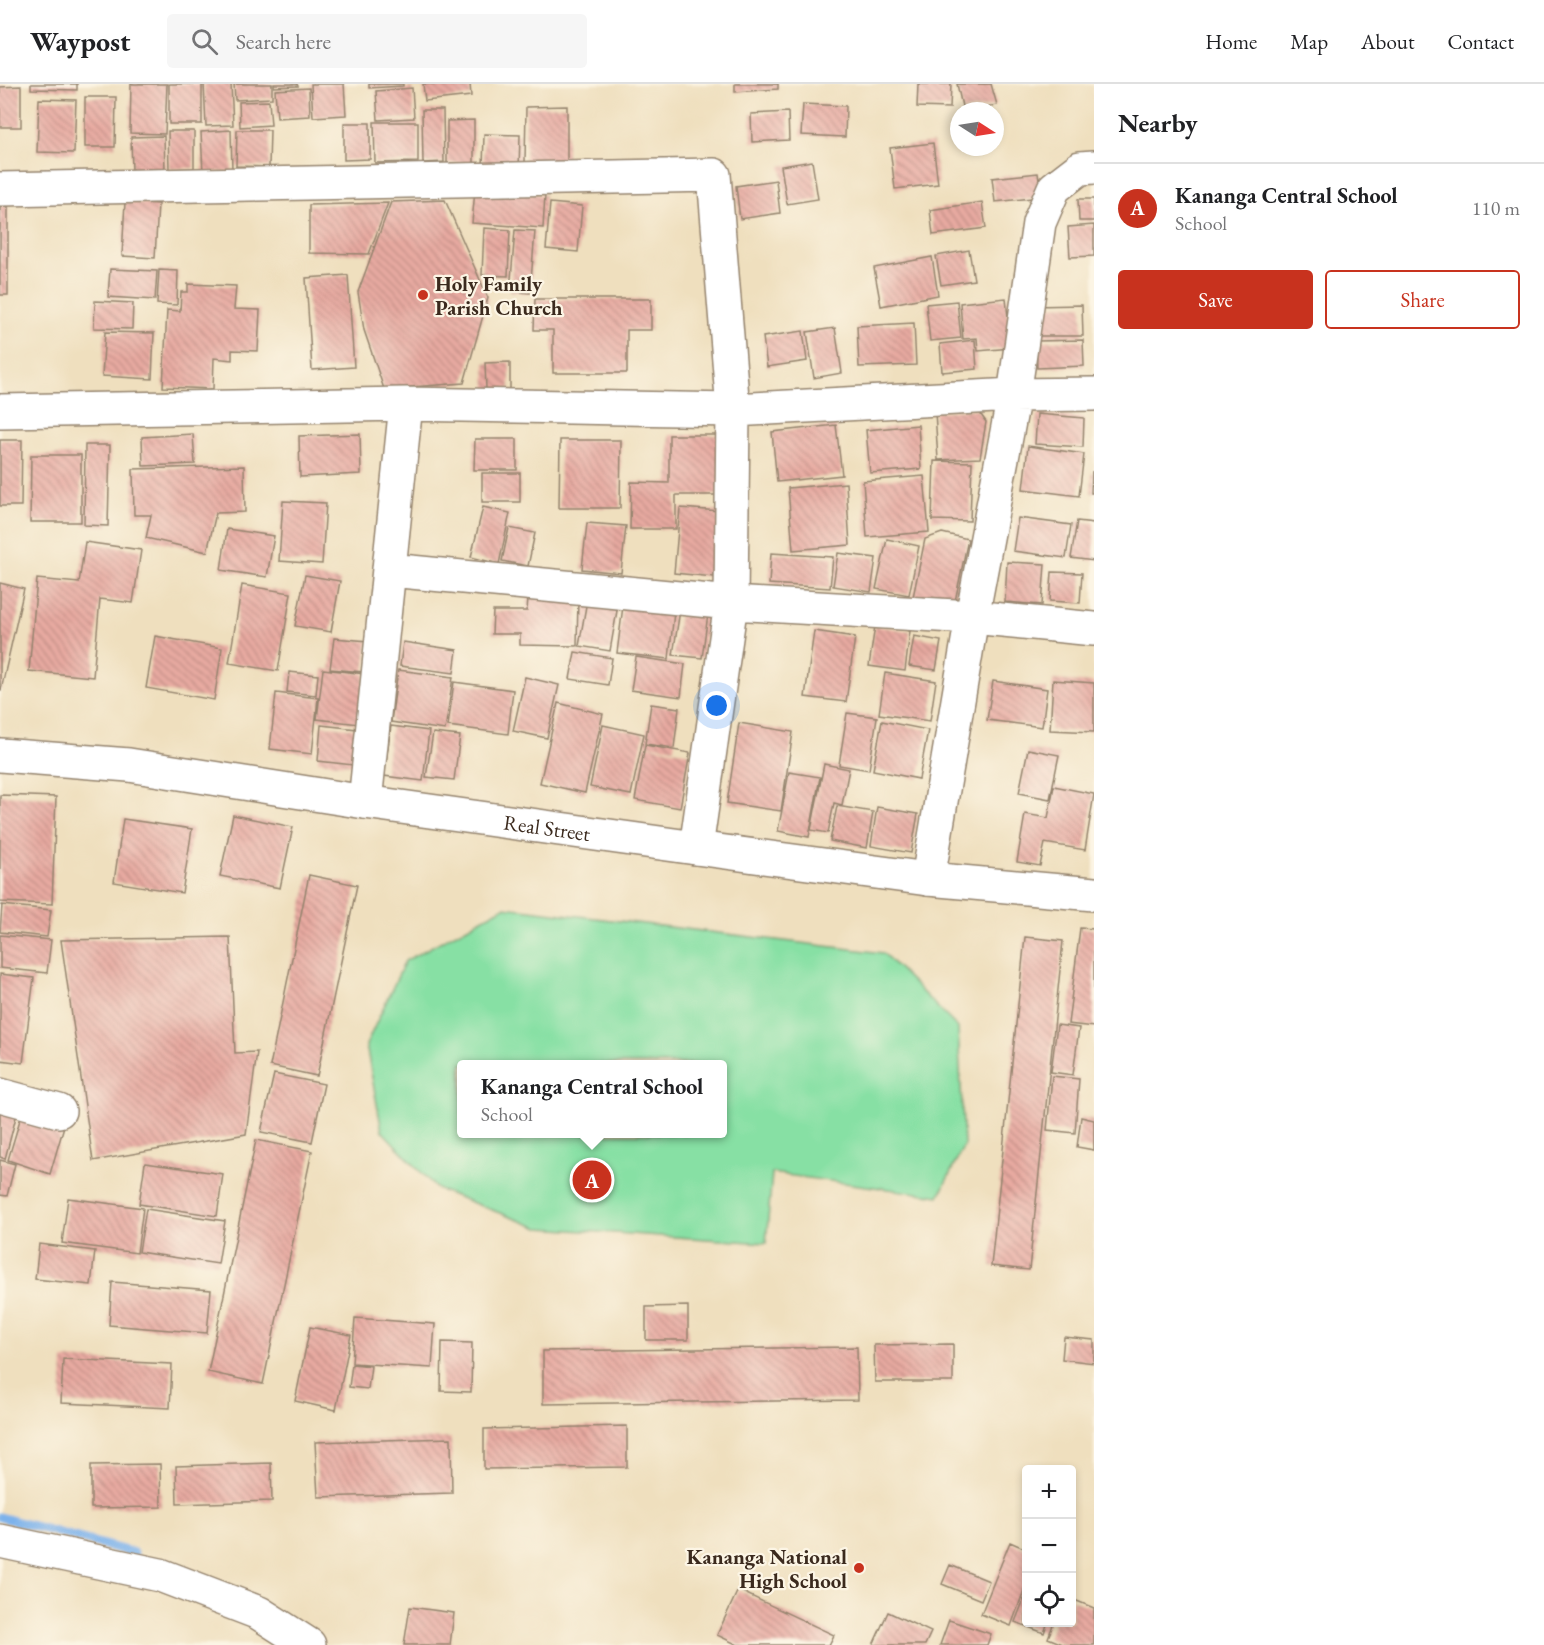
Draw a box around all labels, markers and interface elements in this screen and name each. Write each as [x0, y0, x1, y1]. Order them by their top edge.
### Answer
search box [167, 14, 587, 68]
text: Waypost [30, 23, 131, 59]
icon: search [188, 25, 221, 58]
text: Search here [236, 27, 331, 56]
text: Home [1205, 28, 1257, 55]
text: Map [1290, 28, 1328, 55]
text: About [1361, 28, 1414, 55]
text: Contact [1447, 28, 1514, 55]
north arrow [950, 102, 1004, 156]
text: Nearby [1118, 106, 1198, 140]
text: Kananga Central School [1175, 181, 1398, 210]
text: A [1130, 195, 1145, 221]
text: 110 m [1472, 195, 1520, 221]
text: School [1175, 210, 1227, 236]
place label: Holy Family Parish Church [435, 270, 563, 321]
button: Save [1118, 270, 1313, 329]
button: Share [1325, 270, 1520, 329]
marker: Holy Family Parish Church [416, 288, 430, 302]
your location [702, 691, 731, 720]
street label: Real Street [502, 808, 592, 847]
popup [457, 1060, 727, 1138]
text: Kananga Central School [481, 1072, 703, 1101]
text: School [481, 1101, 533, 1127]
pin: A [572, 1158, 612, 1202]
map controls [1022, 1465, 1076, 1627]
button: + [1022, 1465, 1076, 1519]
button: − [1022, 1519, 1076, 1573]
place label: Kananga National High School [687, 1543, 847, 1594]
marker: Kananga National High School [852, 1561, 866, 1575]
button: locate [1022, 1573, 1076, 1627]

